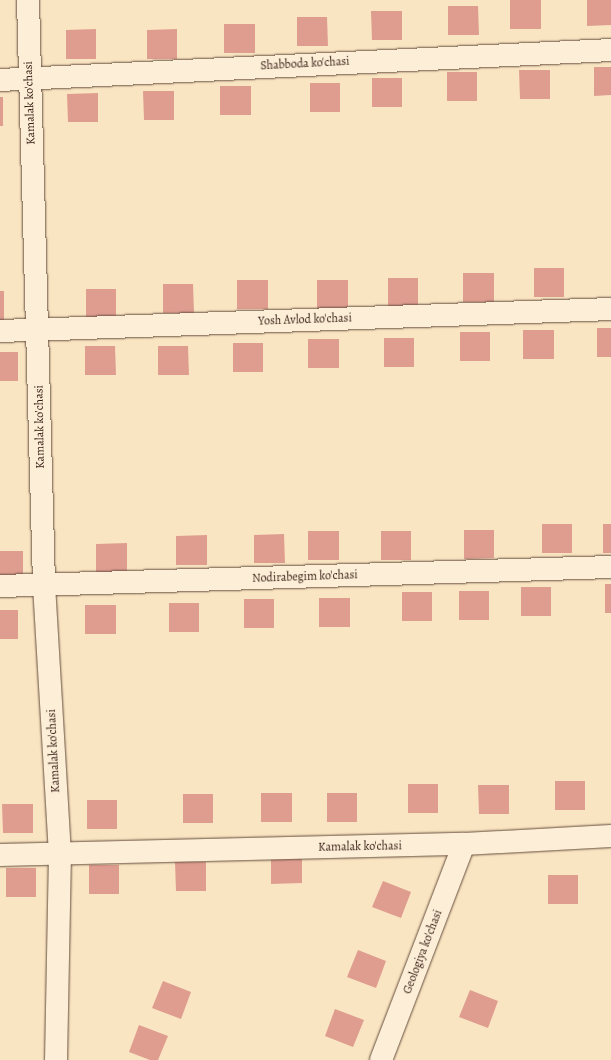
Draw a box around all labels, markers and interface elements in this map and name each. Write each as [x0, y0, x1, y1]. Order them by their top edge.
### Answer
street label: Shabboda ko'chasi [260, 54, 350, 74]
street label: Kamalak ko'chasi [21, 61, 39, 145]
street label: Yosh Avlod ko'chasi [258, 311, 352, 329]
street label: Kamalak ko'chasi [32, 385, 48, 469]
street label: Nodirabegim ko'chasi [252, 568, 358, 586]
street label: Kamalak ko'chasi [45, 709, 63, 793]
street label: Kamalak ko'chasi [318, 839, 402, 855]
street label: Geologiya ko'chasi [400, 908, 446, 996]

